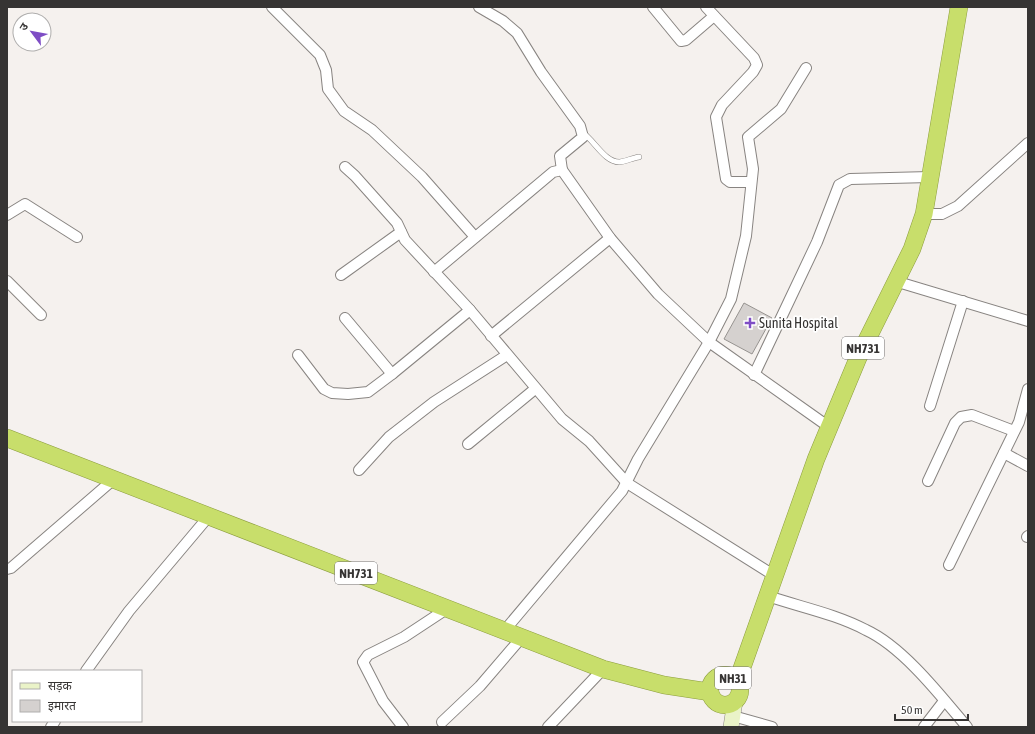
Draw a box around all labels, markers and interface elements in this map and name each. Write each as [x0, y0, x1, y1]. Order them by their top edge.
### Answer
north arrow [12, 12, 52, 52]
text: उ [17, 20, 31, 33]
place label: Sunita Hospital [759, 315, 838, 331]
marker: Sunita Hospital [744, 317, 756, 329]
road number: NH731 [842, 337, 884, 359]
road number: NH731 [335, 562, 377, 584]
road number: NH31 [715, 667, 751, 689]
legend [12, 670, 142, 722]
text: सड़क [48, 679, 73, 693]
scale bar [895, 696, 968, 722]
text: इमारत [48, 699, 77, 713]
text: 50 m [901, 703, 923, 717]

